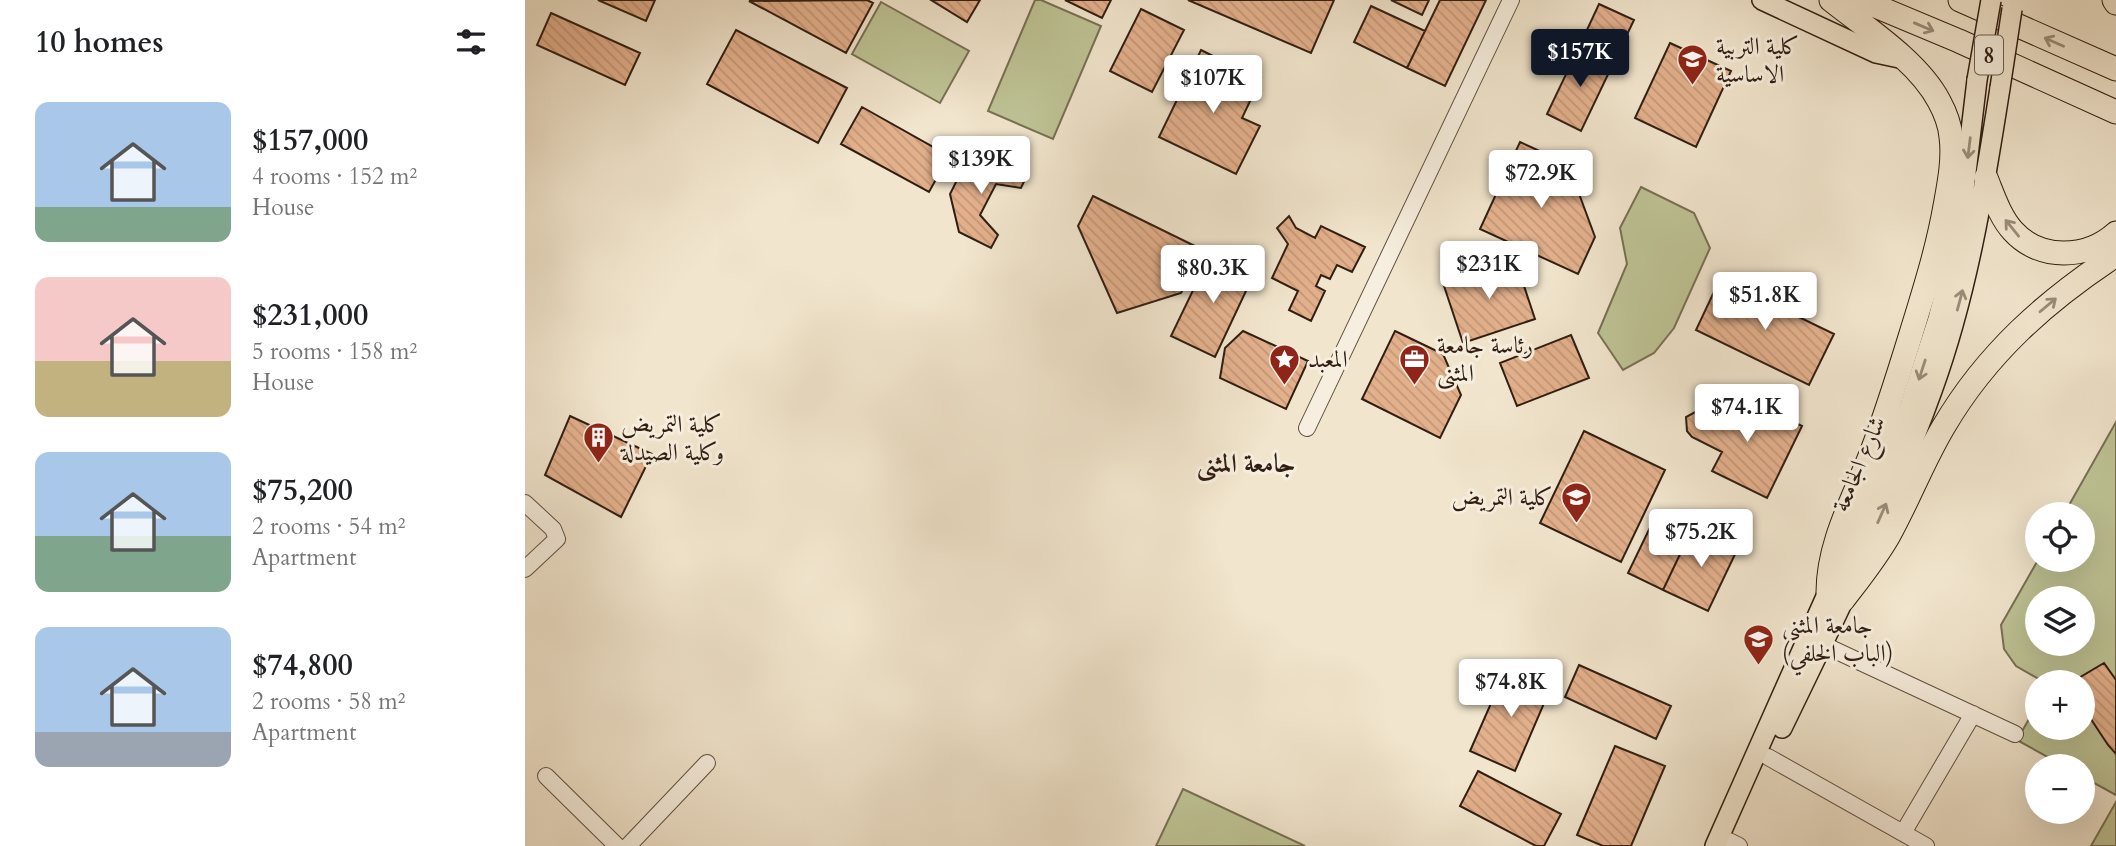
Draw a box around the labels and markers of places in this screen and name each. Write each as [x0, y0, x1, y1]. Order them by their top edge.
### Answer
pin: $157K [1531, 29, 1629, 89]
place label: كلية التربية الاساسية [1716, 30, 1800, 91]
school or university icon: كلية التربية الاساسية [1676, 43, 1710, 87]
pin: $107K [1164, 55, 1262, 115]
pin: $139K [932, 136, 1030, 196]
pin: $72.9K [1484, 150, 1598, 210]
pin: $231K [1440, 242, 1538, 301]
pin: $80.3K [1156, 246, 1270, 305]
pin: $51.8K [1708, 272, 1822, 332]
place label: رئاسة جامعة المثنى [1437, 329, 1533, 390]
place icon: المعبد [1268, 342, 1302, 386]
office icon: رئاسة جامعة المثنى [1397, 342, 1431, 386]
place label: المعبد [1308, 343, 1348, 376]
pin: $74.1K [1690, 384, 1804, 444]
place label: كلية التمريض وكلية الصيدلة [620, 408, 724, 469]
building icon: كلية التمريض وكلية الصيدلة [581, 421, 615, 465]
school or university icon: كلية التمريض [1559, 480, 1593, 524]
place label: كلية التمريض [1452, 481, 1553, 514]
pin: $75.2K [1644, 510, 1758, 569]
place label: جامعة المثنى (الباب الخلفي) [1782, 609, 1893, 676]
school or university icon: جامعة المثنى (الباب الخلفي) [1742, 622, 1776, 666]
pin: $74.8K [1454, 660, 1568, 719]

